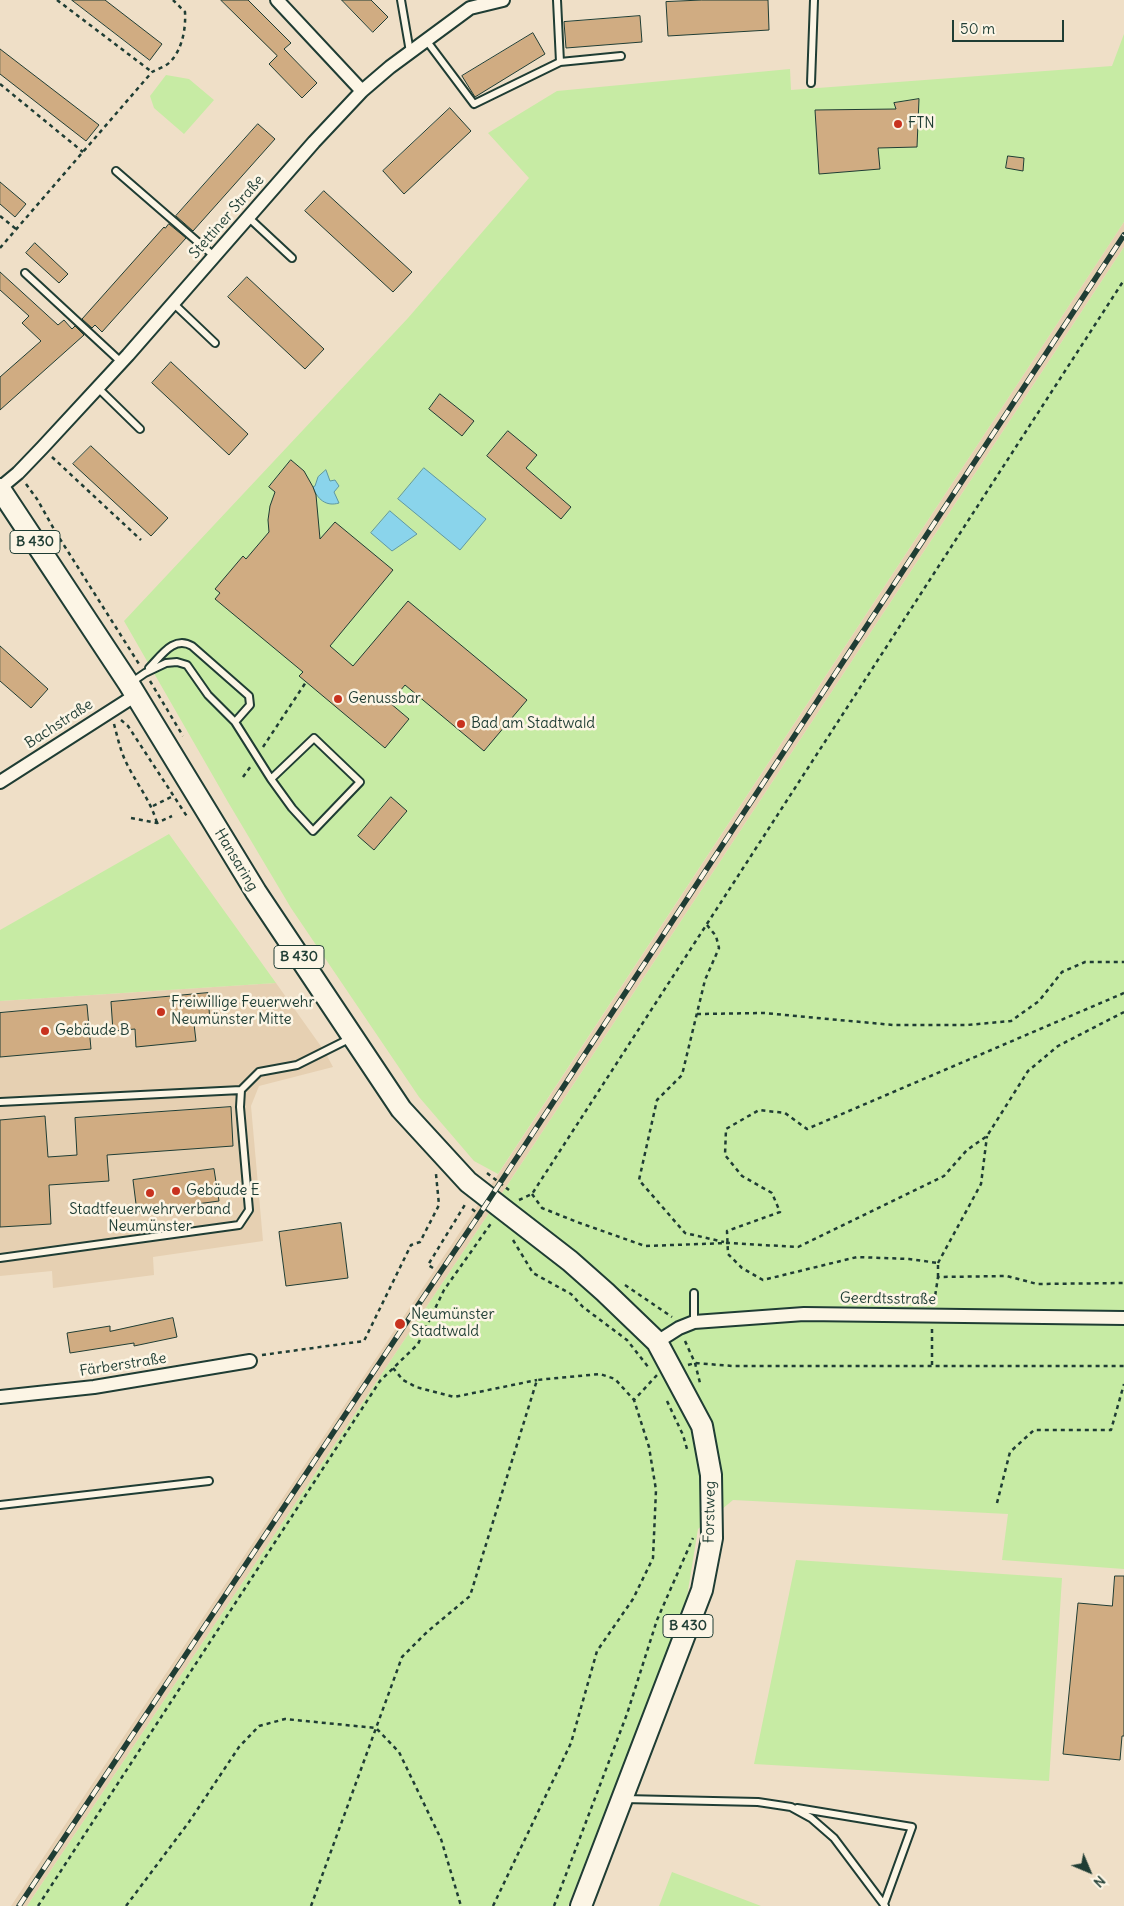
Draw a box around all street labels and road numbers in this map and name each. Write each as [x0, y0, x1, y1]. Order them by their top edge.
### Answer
street label: Stettiner Straße [186, 172, 268, 262]
road number: B 430 [10, 530, 60, 554]
street label: Bachstraße [22, 695, 96, 753]
street label: Hansaring [210, 825, 262, 895]
road number: B 430 [274, 946, 324, 969]
street label: Geerdtsstraße [840, 1289, 936, 1309]
street label: Färberstraße [78, 1349, 168, 1381]
street label: Forstweg [700, 1481, 720, 1543]
road number: B 430 [663, 1614, 713, 1638]

